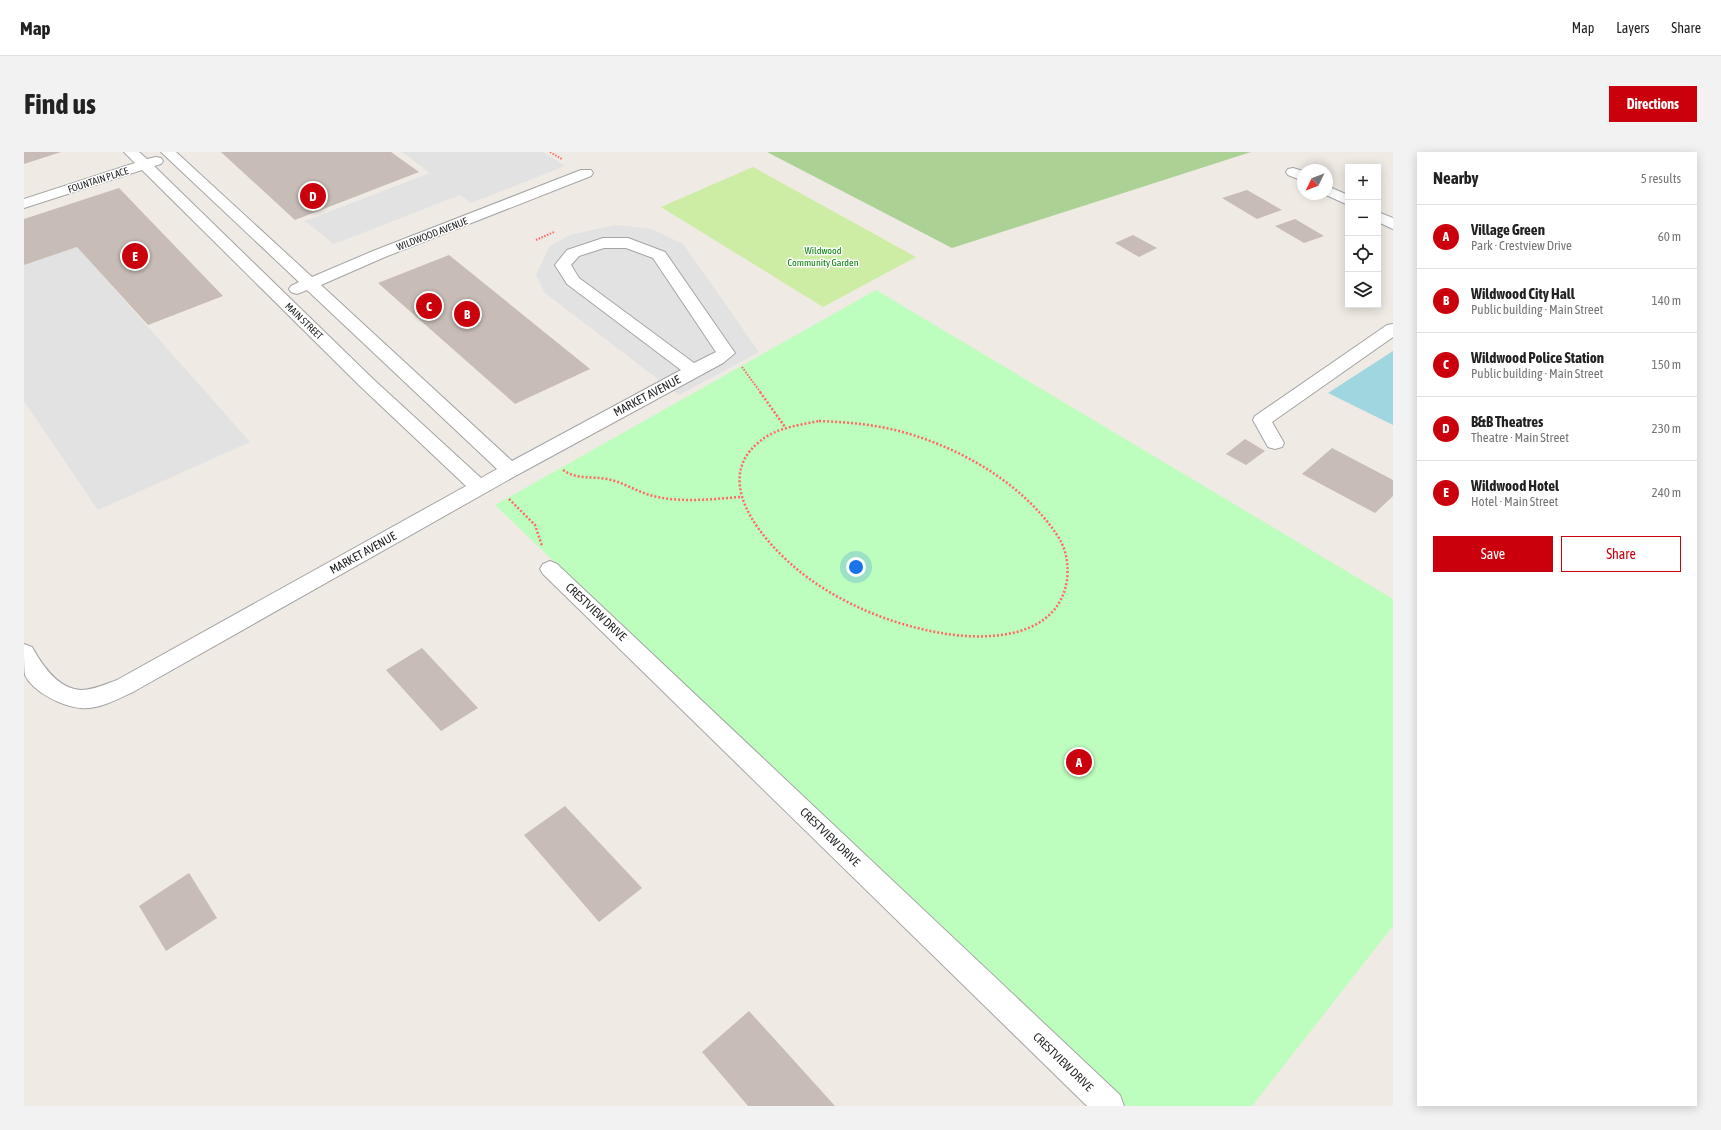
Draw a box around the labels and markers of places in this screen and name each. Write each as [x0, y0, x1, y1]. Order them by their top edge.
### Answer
pin: D [300, 181, 326, 211]
pin: E [122, 241, 148, 271]
pin: C [416, 291, 442, 321]
pin: B [454, 299, 480, 329]
pin: A [1066, 747, 1092, 777]

